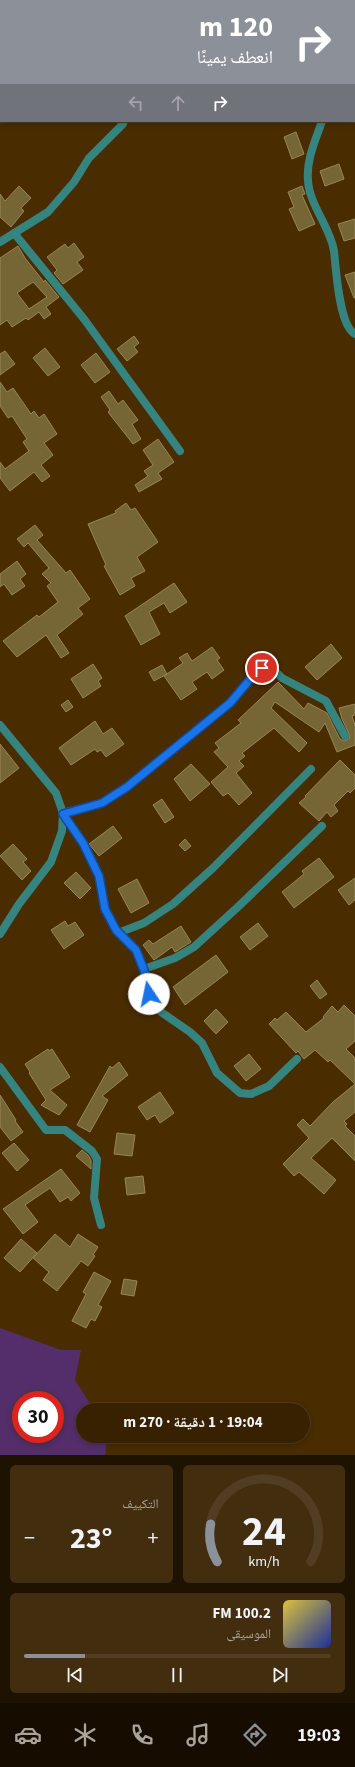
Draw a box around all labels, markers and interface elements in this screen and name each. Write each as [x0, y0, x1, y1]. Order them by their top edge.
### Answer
text: 120 m [199, 7, 273, 47]
icon: right [287, 16, 339, 68]
text: انعطف يمينًا [197, 45, 273, 70]
icon: left [125, 92, 147, 114]
icon: ahead [167, 92, 189, 114]
icon: right [209, 92, 231, 114]
pin [245, 651, 279, 685]
icon: arrive [251, 657, 273, 679]
position arrow [128, 973, 170, 1015]
speed limit sign: 30 [12, 1391, 64, 1443]
text: 19:04 · 1 دقيقة · 270 m [123, 1412, 263, 1433]
text: التكييف [122, 1495, 159, 1513]
text: 24 [242, 1502, 286, 1562]
text: 23° [70, 1517, 113, 1560]
text: − [24, 1522, 35, 1554]
text: + [148, 1522, 158, 1554]
text: km/h [248, 1551, 280, 1572]
text: 100.2 FM [213, 1603, 271, 1624]
text: الموسيقى [227, 1625, 271, 1643]
icon: previous [64, 1664, 86, 1686]
icon: pause [166, 1664, 188, 1686]
icon: next [269, 1664, 291, 1686]
icon: car [14, 1721, 42, 1749]
icon: climate [71, 1721, 99, 1749]
icon: phone [128, 1721, 156, 1749]
icon: music [184, 1721, 212, 1749]
icon: directions [241, 1721, 269, 1749]
text: 19:03 [297, 1723, 341, 1748]

